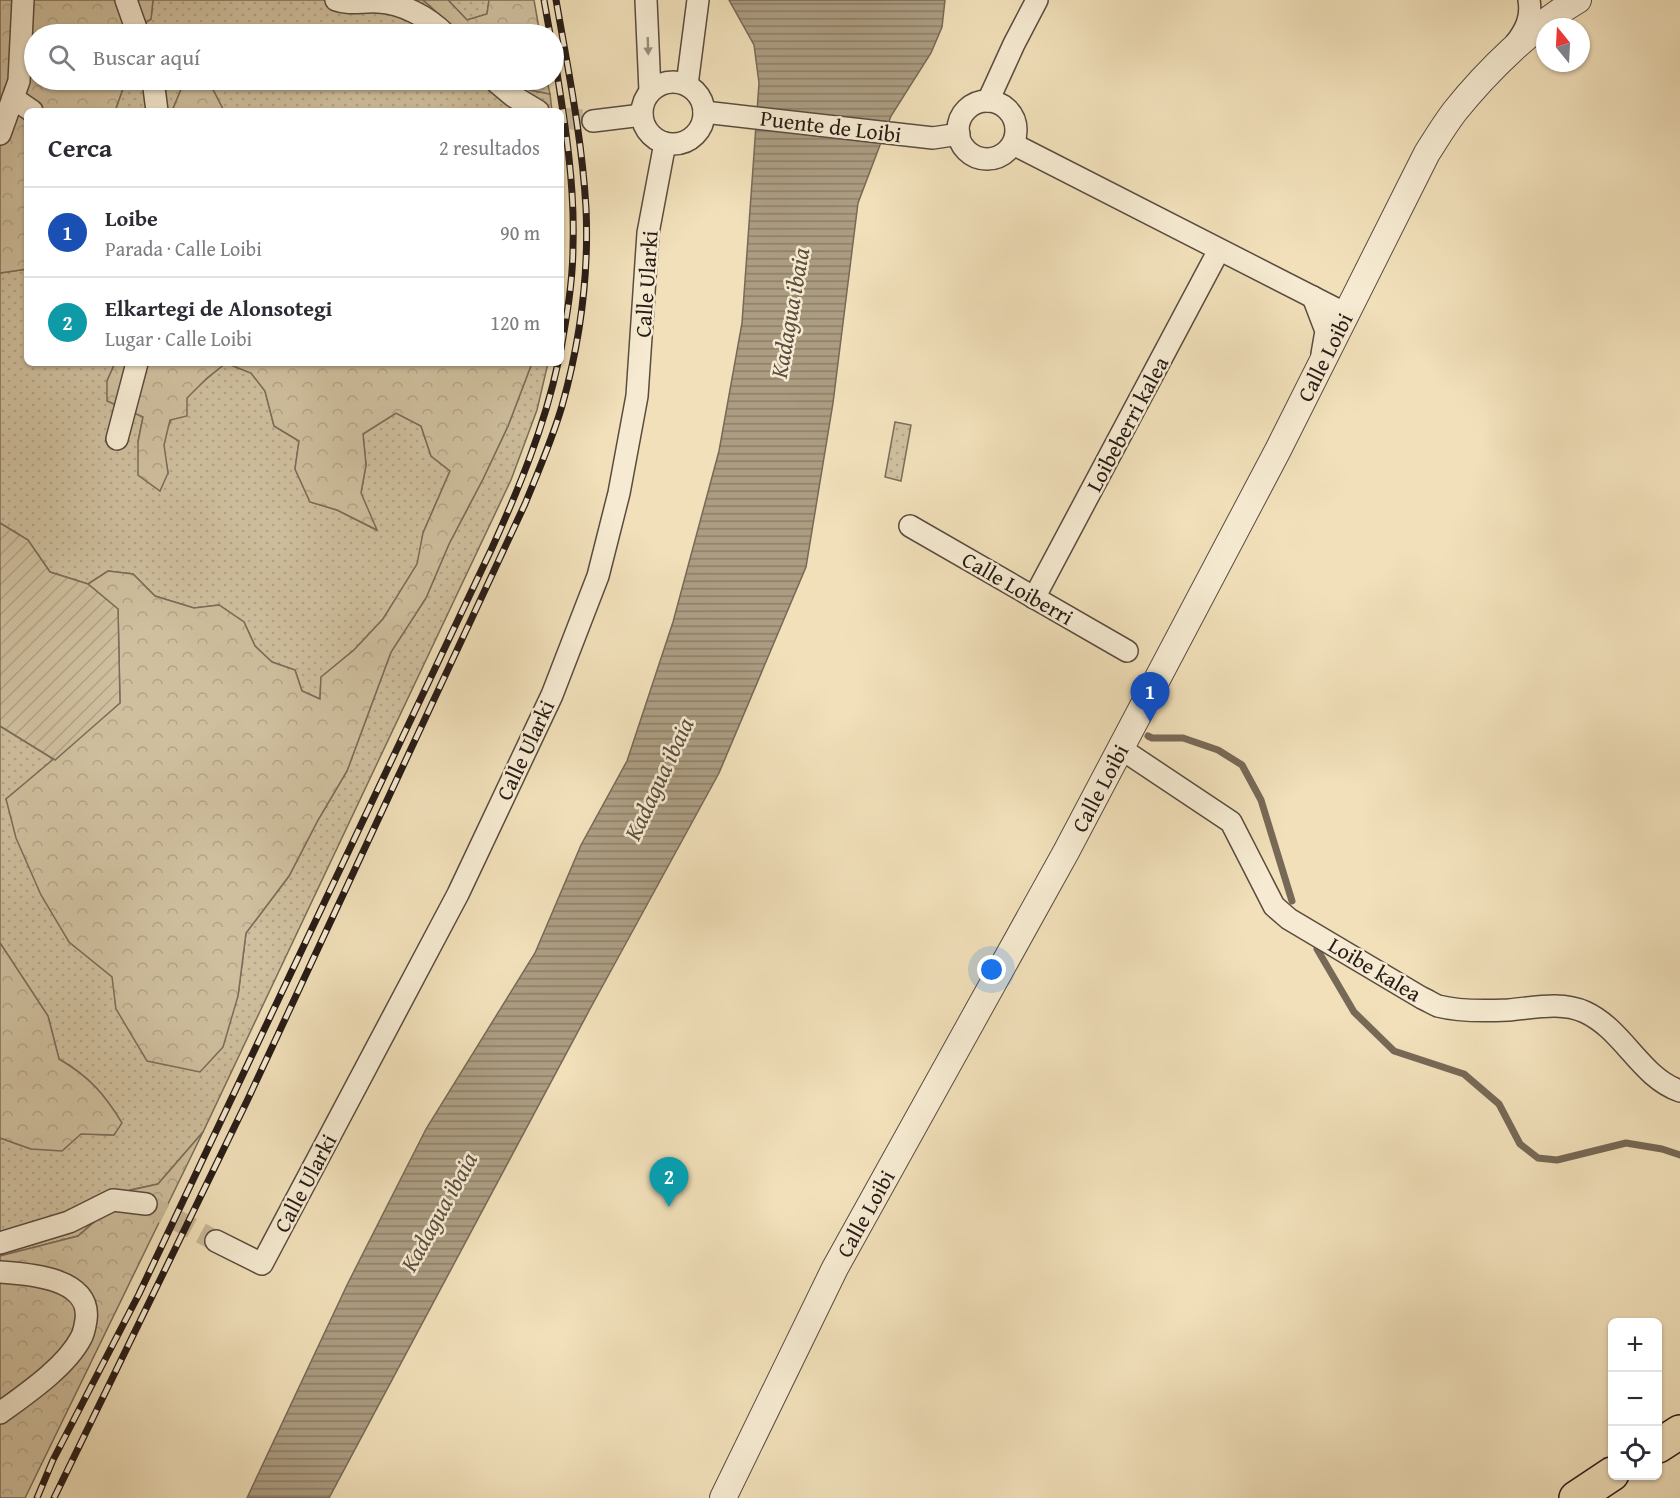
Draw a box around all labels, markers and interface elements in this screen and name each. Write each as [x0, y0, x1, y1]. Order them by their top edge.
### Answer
north arrow [1536, 18, 1590, 72]
search box [24, 24, 564, 90]
one-way arrow [643, 36, 652, 55]
icon: search [45, 41, 78, 74]
text: Buscar aquí [93, 41, 200, 73]
street label: Puente de Loibi [759, 101, 903, 151]
text: Cerca [48, 128, 112, 167]
text: 2 resultados [439, 133, 540, 162]
text: Loibe [105, 202, 158, 234]
text: 1 [62, 218, 73, 247]
text: 90 m [500, 218, 540, 247]
street label: Calle Ularki [626, 229, 666, 339]
text: Parada · Calle Loibi [105, 234, 262, 263]
water label: Kadagua ibaia [761, 245, 818, 382]
text: Elkartegi de Alonsotegi [105, 292, 332, 324]
street label: Calle Loibi [1289, 307, 1360, 407]
text: 2 [62, 308, 73, 337]
text: 120 m [490, 308, 540, 337]
text: Lugar · Calle Loibi [105, 324, 252, 353]
street label: Loibeberri kalea [1078, 350, 1176, 497]
street label: Calle Loiberri [956, 543, 1080, 633]
pin: 1 [1130, 672, 1170, 722]
street label: Calle Ularki [488, 695, 562, 805]
water label: Kadagua ibaia [614, 712, 702, 847]
street label: Calle Loibi [1063, 738, 1136, 838]
street label: Loibe kalea [1323, 929, 1428, 1010]
your location [977, 955, 1006, 984]
street label: Calle Ularki [266, 1128, 344, 1238]
water label: Kadagua ibaia [391, 1146, 486, 1279]
pin: 2 [650, 1158, 688, 1207]
street label: Calle Loibi [828, 1164, 902, 1263]
map controls [1608, 1318, 1662, 1480]
button: + [1608, 1318, 1662, 1372]
button: − [1608, 1372, 1662, 1426]
button: locate [1608, 1426, 1662, 1480]

